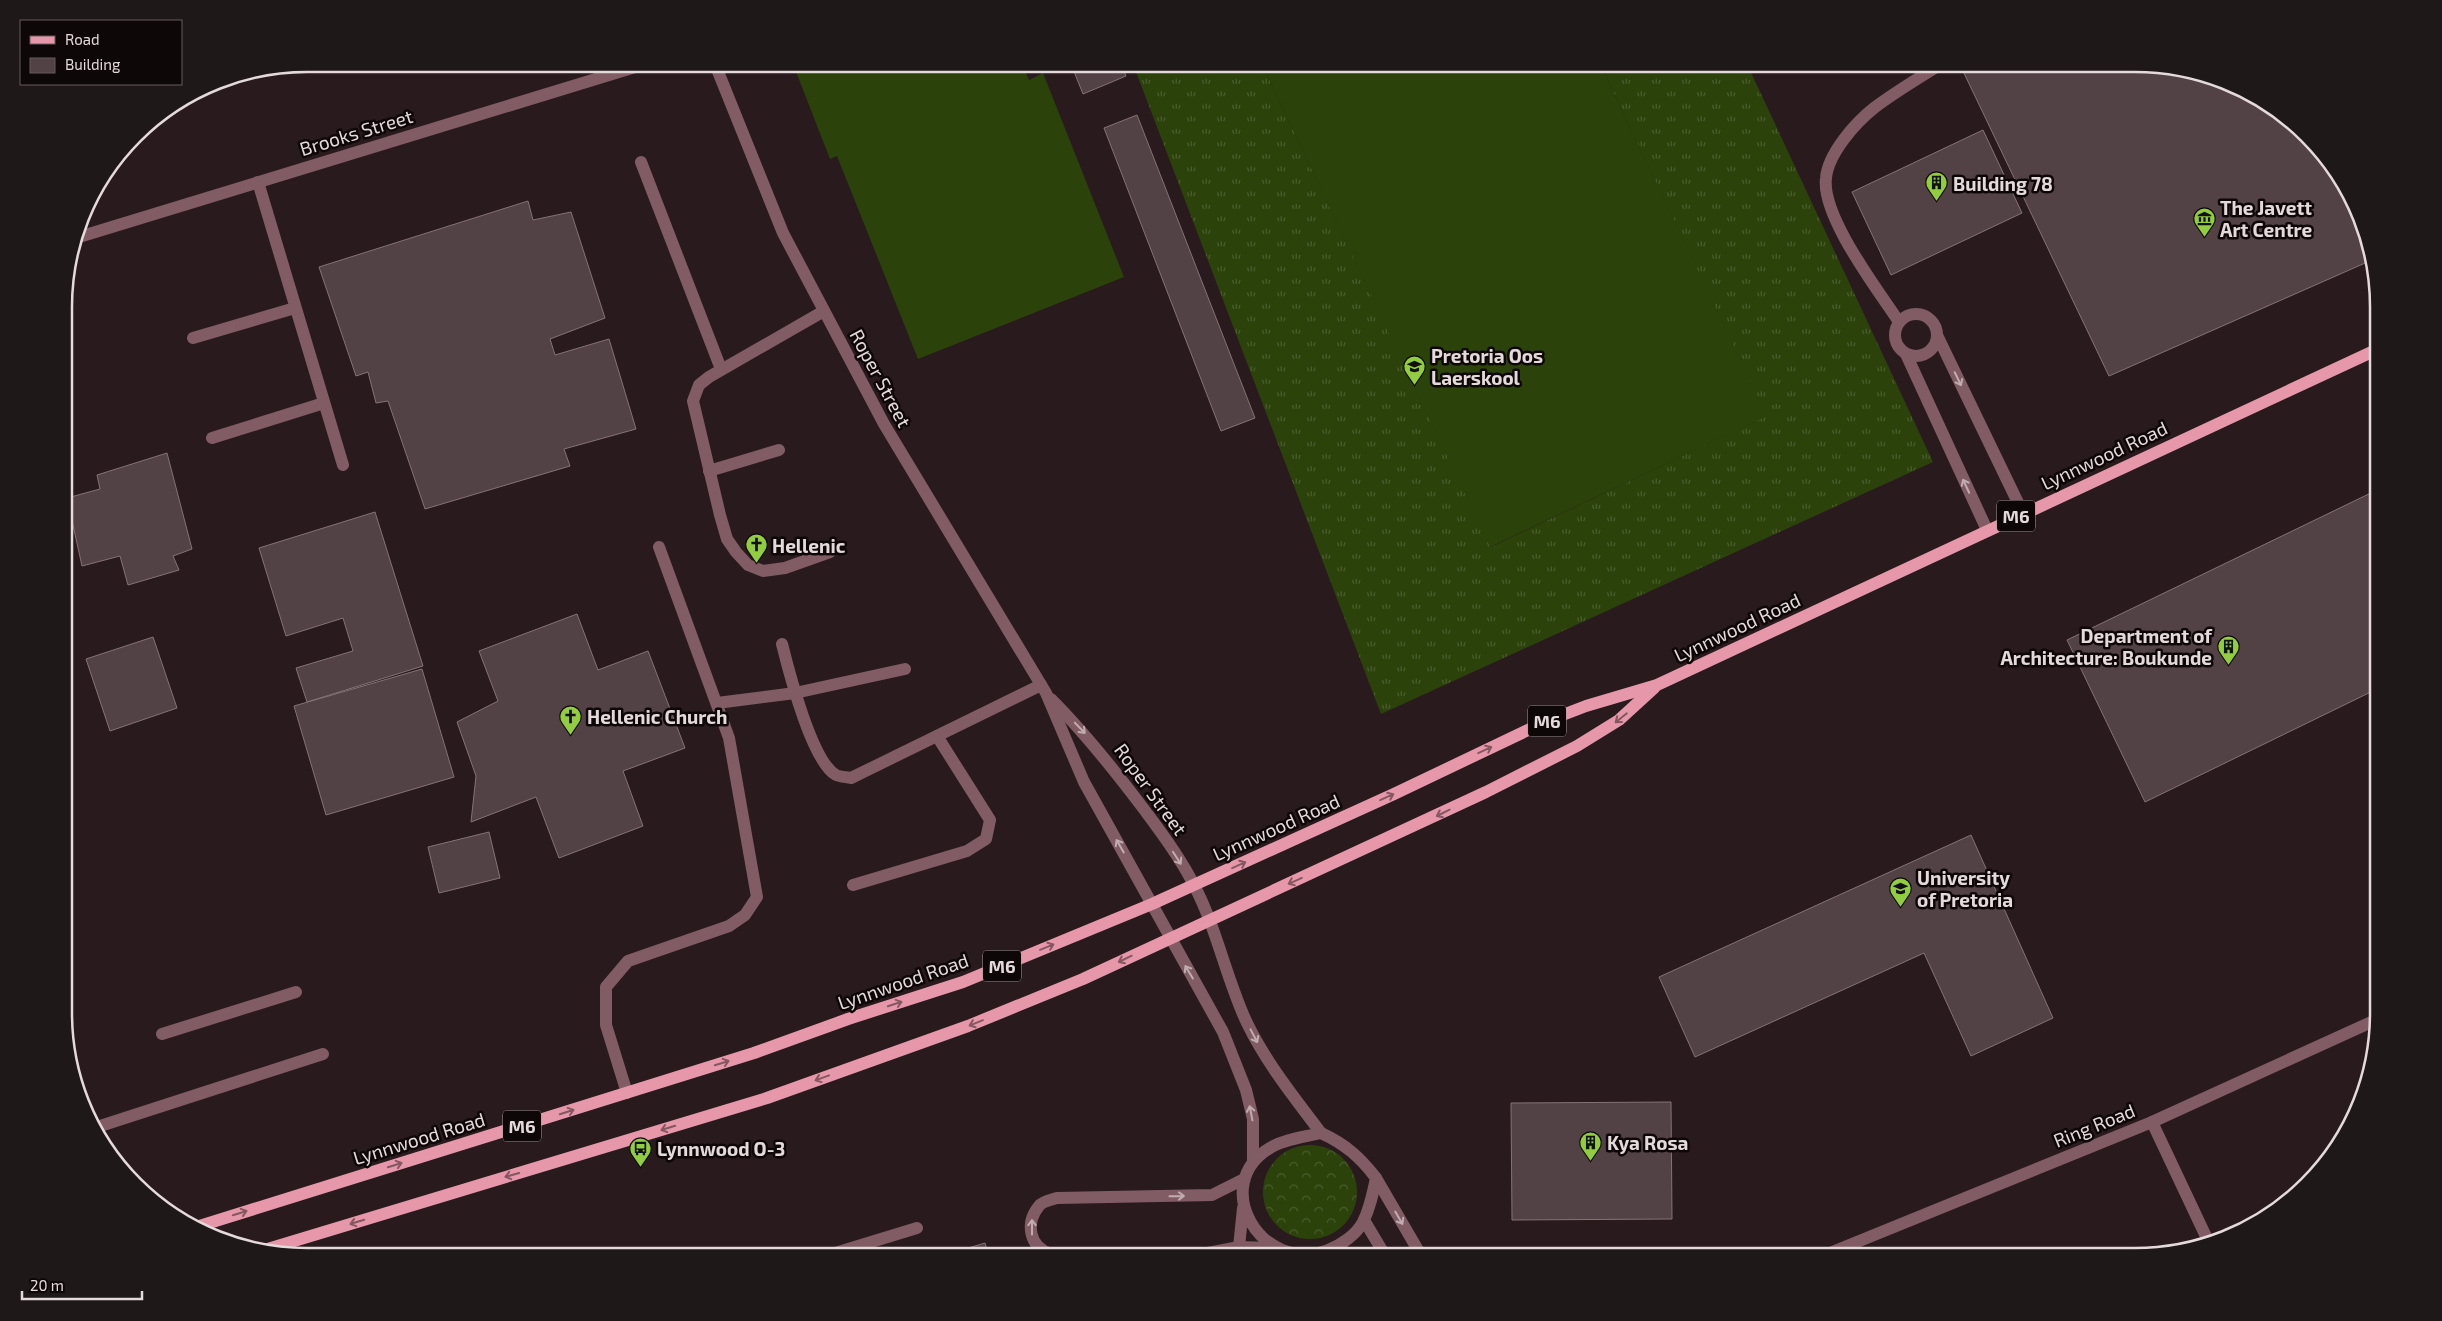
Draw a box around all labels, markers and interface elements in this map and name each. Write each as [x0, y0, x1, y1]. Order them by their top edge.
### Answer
legend [20, 20, 182, 85]
text: Road [65, 30, 100, 48]
text: Building [65, 55, 121, 73]
street label: Brooks Street [297, 104, 415, 160]
building icon: Building 78 [1925, 171, 1949, 202]
place label: Building 78 [1953, 172, 2053, 195]
place label: The Javett Art Centre [2220, 196, 2312, 241]
museum icon: The Javett Art Centre [2192, 206, 2216, 237]
street label: Roper Street [846, 325, 916, 431]
place label: Pretoria Oos Laerskool [1431, 344, 1543, 389]
school or university icon: Pretoria Oos Laerskool [1403, 354, 1427, 385]
one-way arrow [1954, 371, 1964, 386]
street label: Lynnwood Road [2037, 416, 2171, 494]
one-way arrow [1961, 479, 1970, 494]
road number: M6 [1997, 501, 2035, 532]
church icon: Hellenic [744, 533, 768, 564]
place label: Hellenic [772, 534, 846, 557]
street label: Lynnwood Road [1670, 588, 1804, 666]
place label: Department of Architecture: Boukunde [2000, 624, 2213, 669]
building icon: Department of Architecture: Boukunde [2216, 634, 2240, 665]
church icon: Hellenic Church [559, 704, 583, 735]
place label: Hellenic Church [587, 705, 727, 728]
road number: M6 [1528, 706, 1566, 736]
one-way arrow [1615, 712, 1628, 723]
one-way arrow [1074, 722, 1086, 734]
street label: Roper Street [1110, 739, 1192, 839]
one-way arrow [1477, 745, 1492, 755]
street label: Lynnwood Road [1209, 789, 1343, 865]
one-way arrow [1379, 792, 1394, 802]
one-way arrow [1435, 808, 1450, 818]
one-way arrow [1115, 838, 1125, 853]
one-way arrow [1172, 851, 1183, 865]
one-way arrow [1231, 859, 1246, 869]
place label: University of Pretoria [1917, 866, 2013, 911]
one-way arrow [1288, 876, 1303, 886]
school or university icon: University of Pretoria [1889, 876, 1913, 907]
one-way arrow [1039, 942, 1054, 952]
street label: Lynnwood Road [835, 948, 971, 1014]
road number: M6 [983, 950, 1021, 981]
one-way arrow [1118, 955, 1133, 964]
one-way arrow [1184, 965, 1194, 979]
one-way arrow [886, 998, 902, 1008]
one-way arrow [968, 1019, 983, 1028]
one-way arrow [1250, 1028, 1259, 1043]
one-way arrow [714, 1058, 730, 1068]
one-way arrow [815, 1074, 831, 1083]
street label: Ring Road [2050, 1098, 2138, 1152]
one-way arrow [1246, 1105, 1256, 1121]
street label: Lynnwood Road [350, 1107, 488, 1169]
one-way arrow [559, 1107, 574, 1116]
road number: M6 [503, 1110, 541, 1142]
one-way arrow [661, 1124, 677, 1134]
building icon: Kya Rosa [1579, 1130, 1603, 1161]
place label: Kya Rosa [1607, 1131, 1688, 1155]
bus stop icon: Lynnwood O-3 [629, 1136, 653, 1167]
place label: Lynnwood O-3 [657, 1137, 785, 1161]
one-way arrow [387, 1160, 403, 1170]
one-way arrow [505, 1171, 521, 1180]
one-way arrow [1168, 1191, 1184, 1201]
one-way arrow [231, 1208, 247, 1218]
one-way arrow [1394, 1210, 1404, 1225]
one-way arrow [349, 1217, 365, 1227]
one-way arrow [1027, 1219, 1037, 1236]
scale bar [22, 1268, 142, 1300]
text: 20 m [30, 1276, 64, 1294]

